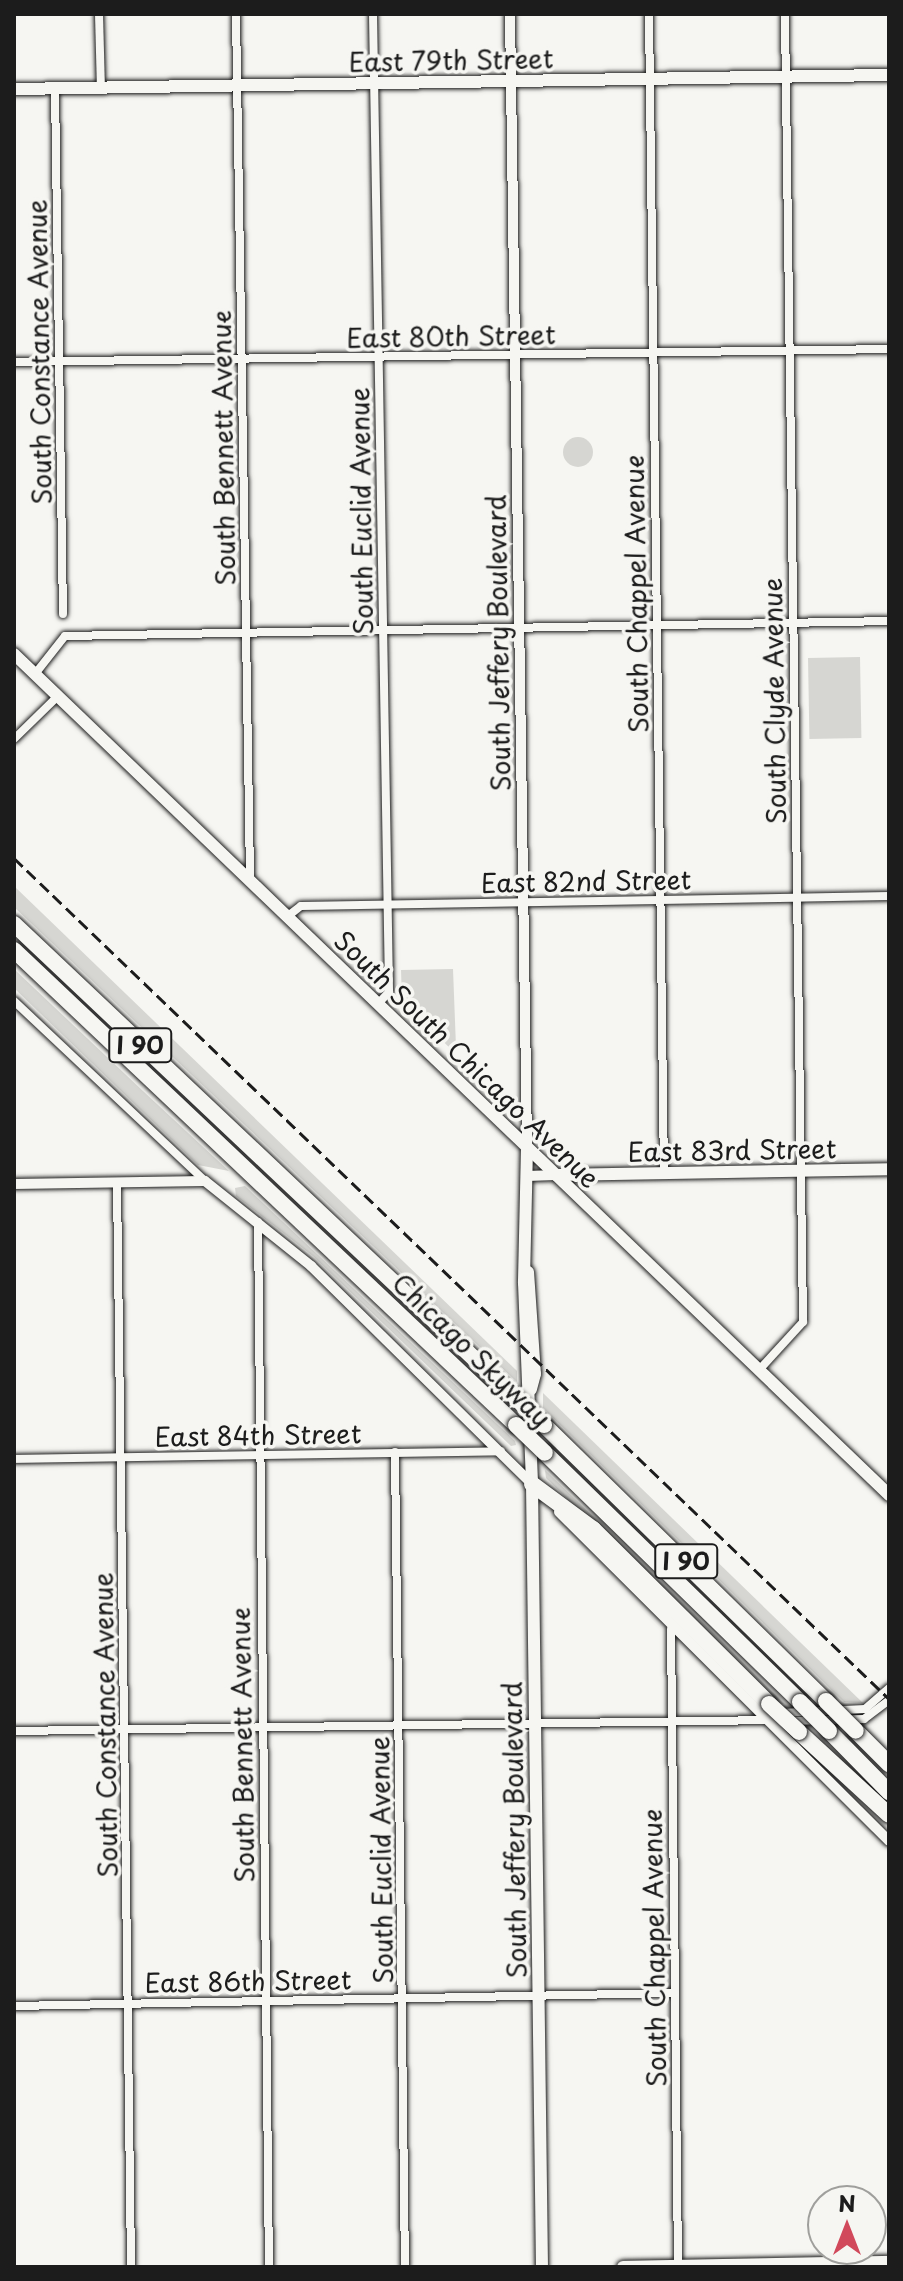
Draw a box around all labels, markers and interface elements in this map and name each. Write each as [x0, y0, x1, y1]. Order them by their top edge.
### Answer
street label: East 79th Street [349, 43, 553, 77]
street label: South Constance Avenue [21, 198, 57, 506]
street label: South Bennett Avenue [205, 309, 241, 587]
street label: East 80th Street [346, 319, 556, 353]
street label: South Euclid Avenue [343, 385, 379, 637]
street label: South Chappel Avenue [618, 454, 654, 734]
street label: South Jeffery Boulevard [480, 493, 516, 793]
street label: South Clyde Avenue [756, 577, 792, 825]
street label: East 82nd Street [479, 864, 693, 898]
street label: South South Chicago Avenue [327, 923, 607, 1195]
road number: I 90 [108, 1025, 172, 1065]
street label: East 83rd Street [627, 1133, 837, 1167]
street label: Chicago Skyway [386, 1266, 558, 1434]
street label: East 84th Street [154, 1418, 362, 1452]
road number: I 90 [654, 1541, 718, 1581]
street label: South Constance Avenue [87, 1571, 123, 1879]
street label: South Bennett Avenue [224, 1606, 260, 1884]
street label: South Jeffery Boulevard [496, 1680, 532, 1980]
street label: South Euclid Avenue [363, 1734, 399, 1986]
street label: South Chappel Avenue [636, 1808, 672, 2088]
street label: East 86th Street [143, 1964, 353, 1998]
north arrow [807, 2185, 887, 2265]
text: N [838, 2186, 856, 2219]

